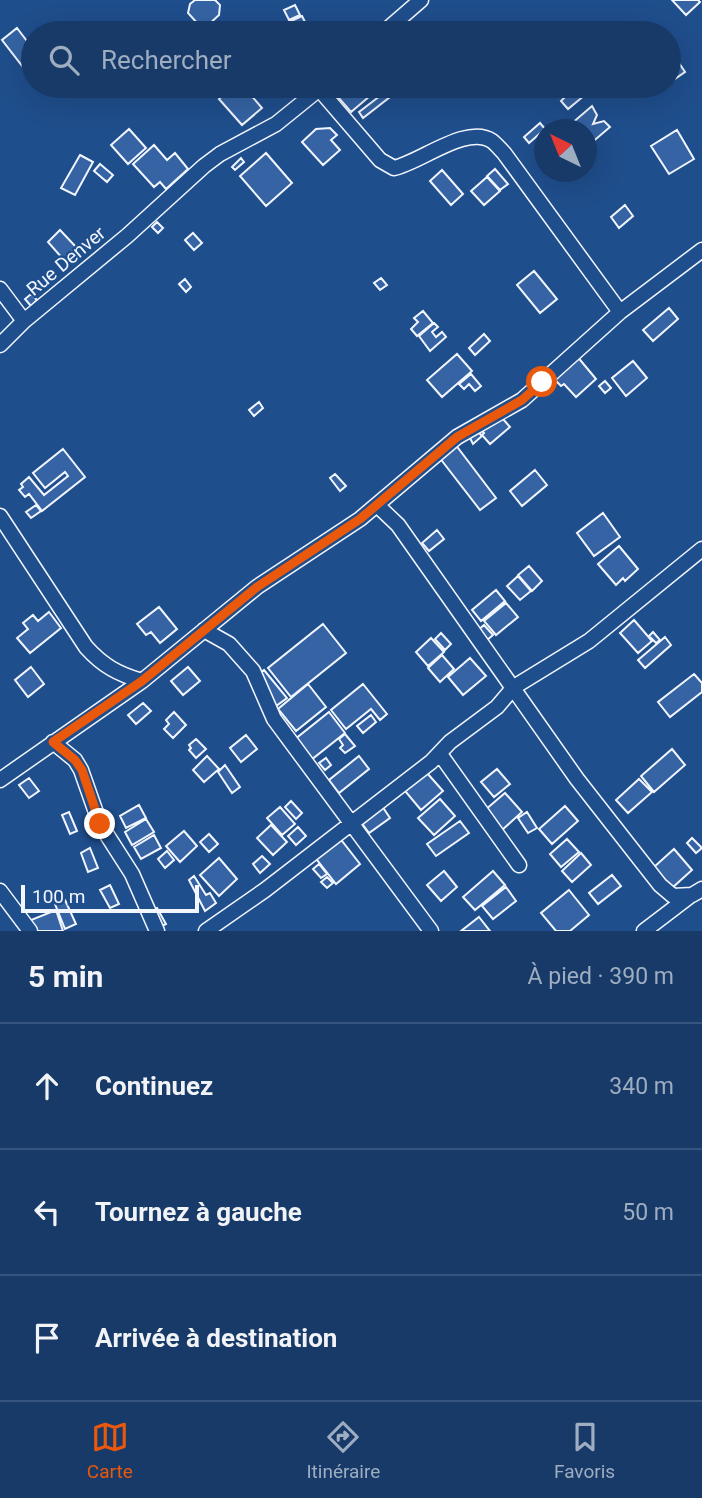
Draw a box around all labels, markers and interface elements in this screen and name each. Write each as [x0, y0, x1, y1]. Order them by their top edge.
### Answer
search box [21, 21, 681, 98]
icon: search [45, 41, 83, 79]
text: Rechercher [101, 45, 232, 75]
north arrow [534, 119, 597, 182]
street label: Rue Denver [22, 221, 110, 301]
route start [526, 366, 557, 397]
route end [84, 808, 115, 839]
scale bar [21, 882, 200, 914]
text: 100 m [32, 885, 85, 908]
text: 5 min [28, 959, 103, 994]
text: À pied · 390 m [528, 963, 674, 990]
icon: ahead [28, 1067, 66, 1105]
text: Continuez [95, 1071, 213, 1101]
text: 340 m [609, 1073, 674, 1100]
icon: left [28, 1193, 66, 1231]
text: Tournez à gauche [95, 1197, 302, 1227]
text: 50 m [622, 1199, 674, 1226]
icon: arrive [28, 1319, 66, 1357]
text: Arrivée à destination [95, 1323, 337, 1353]
tab: Carte [87, 1418, 133, 1483]
tab: Itinéraire [306, 1418, 380, 1483]
tab: Favoris [554, 1418, 615, 1483]

